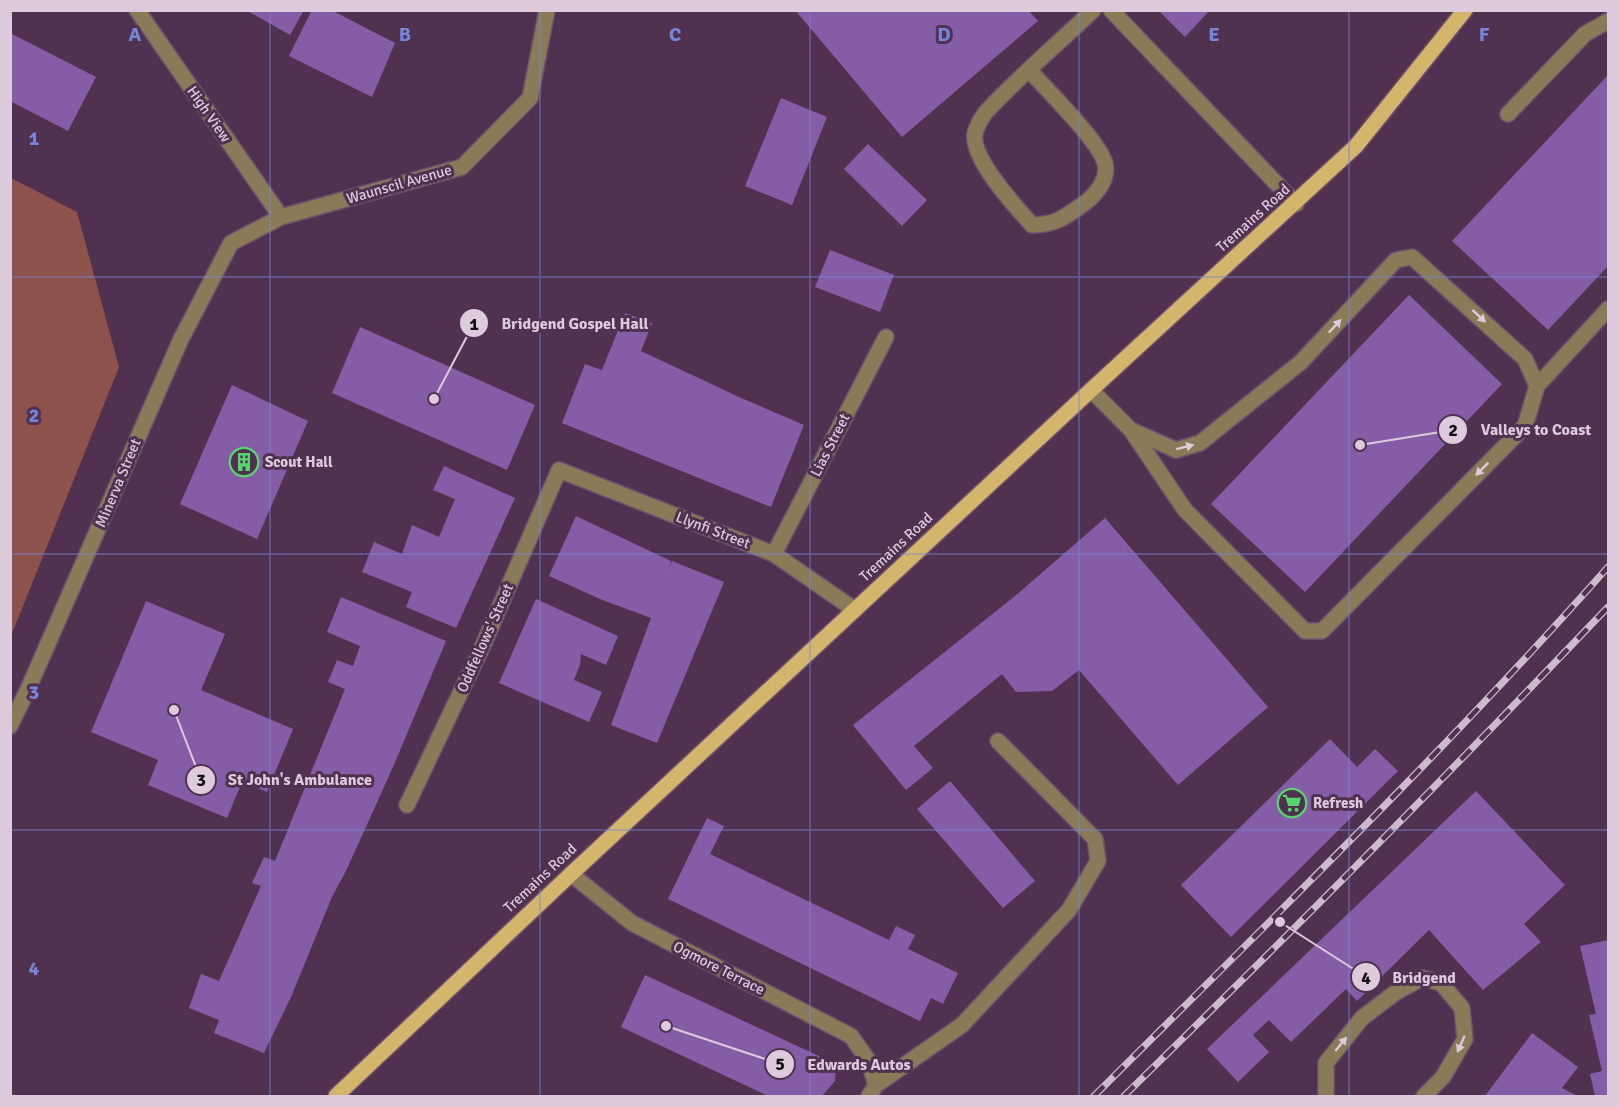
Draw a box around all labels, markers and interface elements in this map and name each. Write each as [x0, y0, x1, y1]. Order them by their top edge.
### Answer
text: A [129, 22, 142, 47]
text: B [399, 22, 411, 47]
text: C [669, 22, 681, 47]
text: D [937, 22, 951, 47]
text: E [1208, 22, 1220, 47]
text: F [1479, 22, 1490, 47]
street label: High View [183, 82, 235, 146]
text: 1 [29, 126, 40, 151]
street label: Waunscil Avenue [344, 160, 454, 208]
street label: Tremains Road [1212, 180, 1294, 256]
callout: Bridgend Gospel Hall [459, 306, 660, 340]
one-way arrow [1471, 309, 1486, 322]
text: 1 [469, 313, 479, 335]
text: Bridgend Gospel Hall [501, 314, 649, 334]
one-way arrow [1328, 318, 1342, 333]
text: 2 [29, 403, 39, 428]
street label: Lias Street [807, 411, 853, 479]
callout: Valleys to Coast [1438, 413, 1603, 447]
text: 2 [1448, 419, 1458, 441]
text: Valleys to Coast [1481, 420, 1591, 440]
street label: Minerva Street [91, 436, 145, 530]
one-way arrow [1176, 441, 1194, 451]
building icon: Scout Hall [228, 446, 260, 478]
place label: Scout Hall [265, 453, 333, 471]
one-way arrow [1476, 461, 1490, 475]
street label: Llynfi Street [673, 508, 753, 552]
street label: Tremains Road [856, 509, 936, 585]
street label: Oddfellows' Street [453, 581, 517, 695]
text: 3 [29, 680, 39, 705]
callout: St John's Ambulance [186, 763, 384, 797]
text: 3 [196, 769, 206, 791]
text: St John's Ambulance [228, 770, 372, 790]
supermarket icon: Refresh [1276, 787, 1308, 819]
place label: Refresh [1313, 794, 1363, 812]
street label: Tremains Road [500, 840, 580, 916]
street label: Ogmore Terrace [670, 937, 768, 999]
text: 4 [29, 956, 40, 981]
callout: Bridgend [1351, 960, 1468, 994]
text: 4 [1361, 967, 1371, 989]
text: Bridgend [1392, 968, 1456, 988]
one-way arrow [1335, 1036, 1347, 1051]
one-way arrow [1456, 1036, 1466, 1054]
callout: Edwards Autos [765, 1047, 922, 1081]
text: 5 [775, 1053, 785, 1075]
text: Edwards Autos [807, 1055, 911, 1075]

